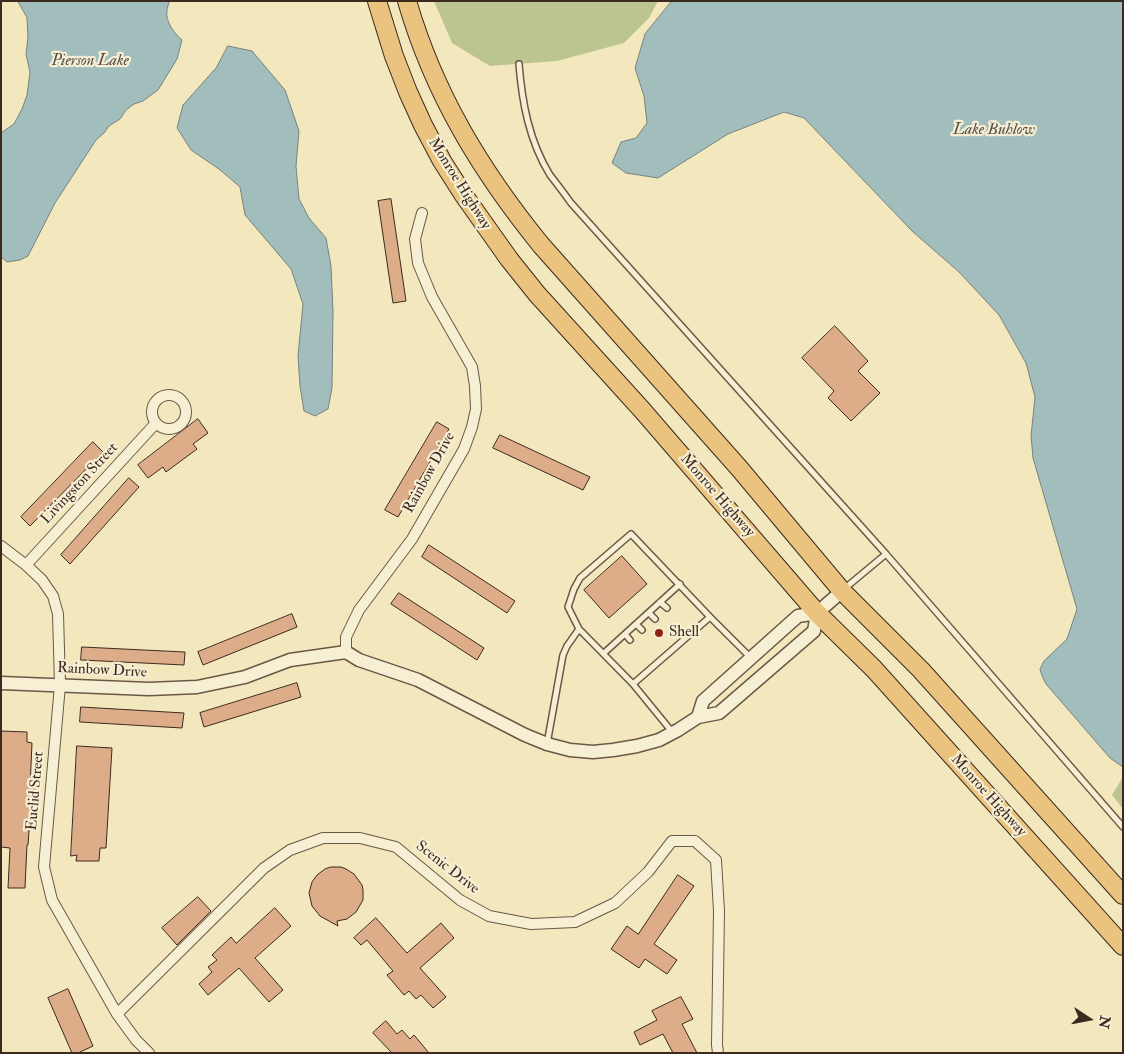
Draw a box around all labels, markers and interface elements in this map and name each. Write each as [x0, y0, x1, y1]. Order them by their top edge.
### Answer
water label: Pierson Lake [51, 52, 129, 72]
water label: Lake Buhlow [953, 121, 1035, 141]
street label: Monroe Highway [424, 135, 494, 233]
street label: Rainbow Drive [400, 429, 460, 517]
street label: Livingston Street [38, 440, 122, 528]
street label: Monroe Highway [676, 451, 758, 541]
place label: Shell [669, 624, 699, 642]
marker: Shell [653, 627, 665, 639]
street label: Rainbow Drive [57, 660, 147, 682]
street label: Euclid Street [24, 751, 48, 831]
street label: Monroe Highway [946, 751, 1030, 841]
street label: Scenic Drive [412, 838, 482, 898]
north arrow [1064, 994, 1114, 1044]
text: N [1095, 1014, 1114, 1030]

